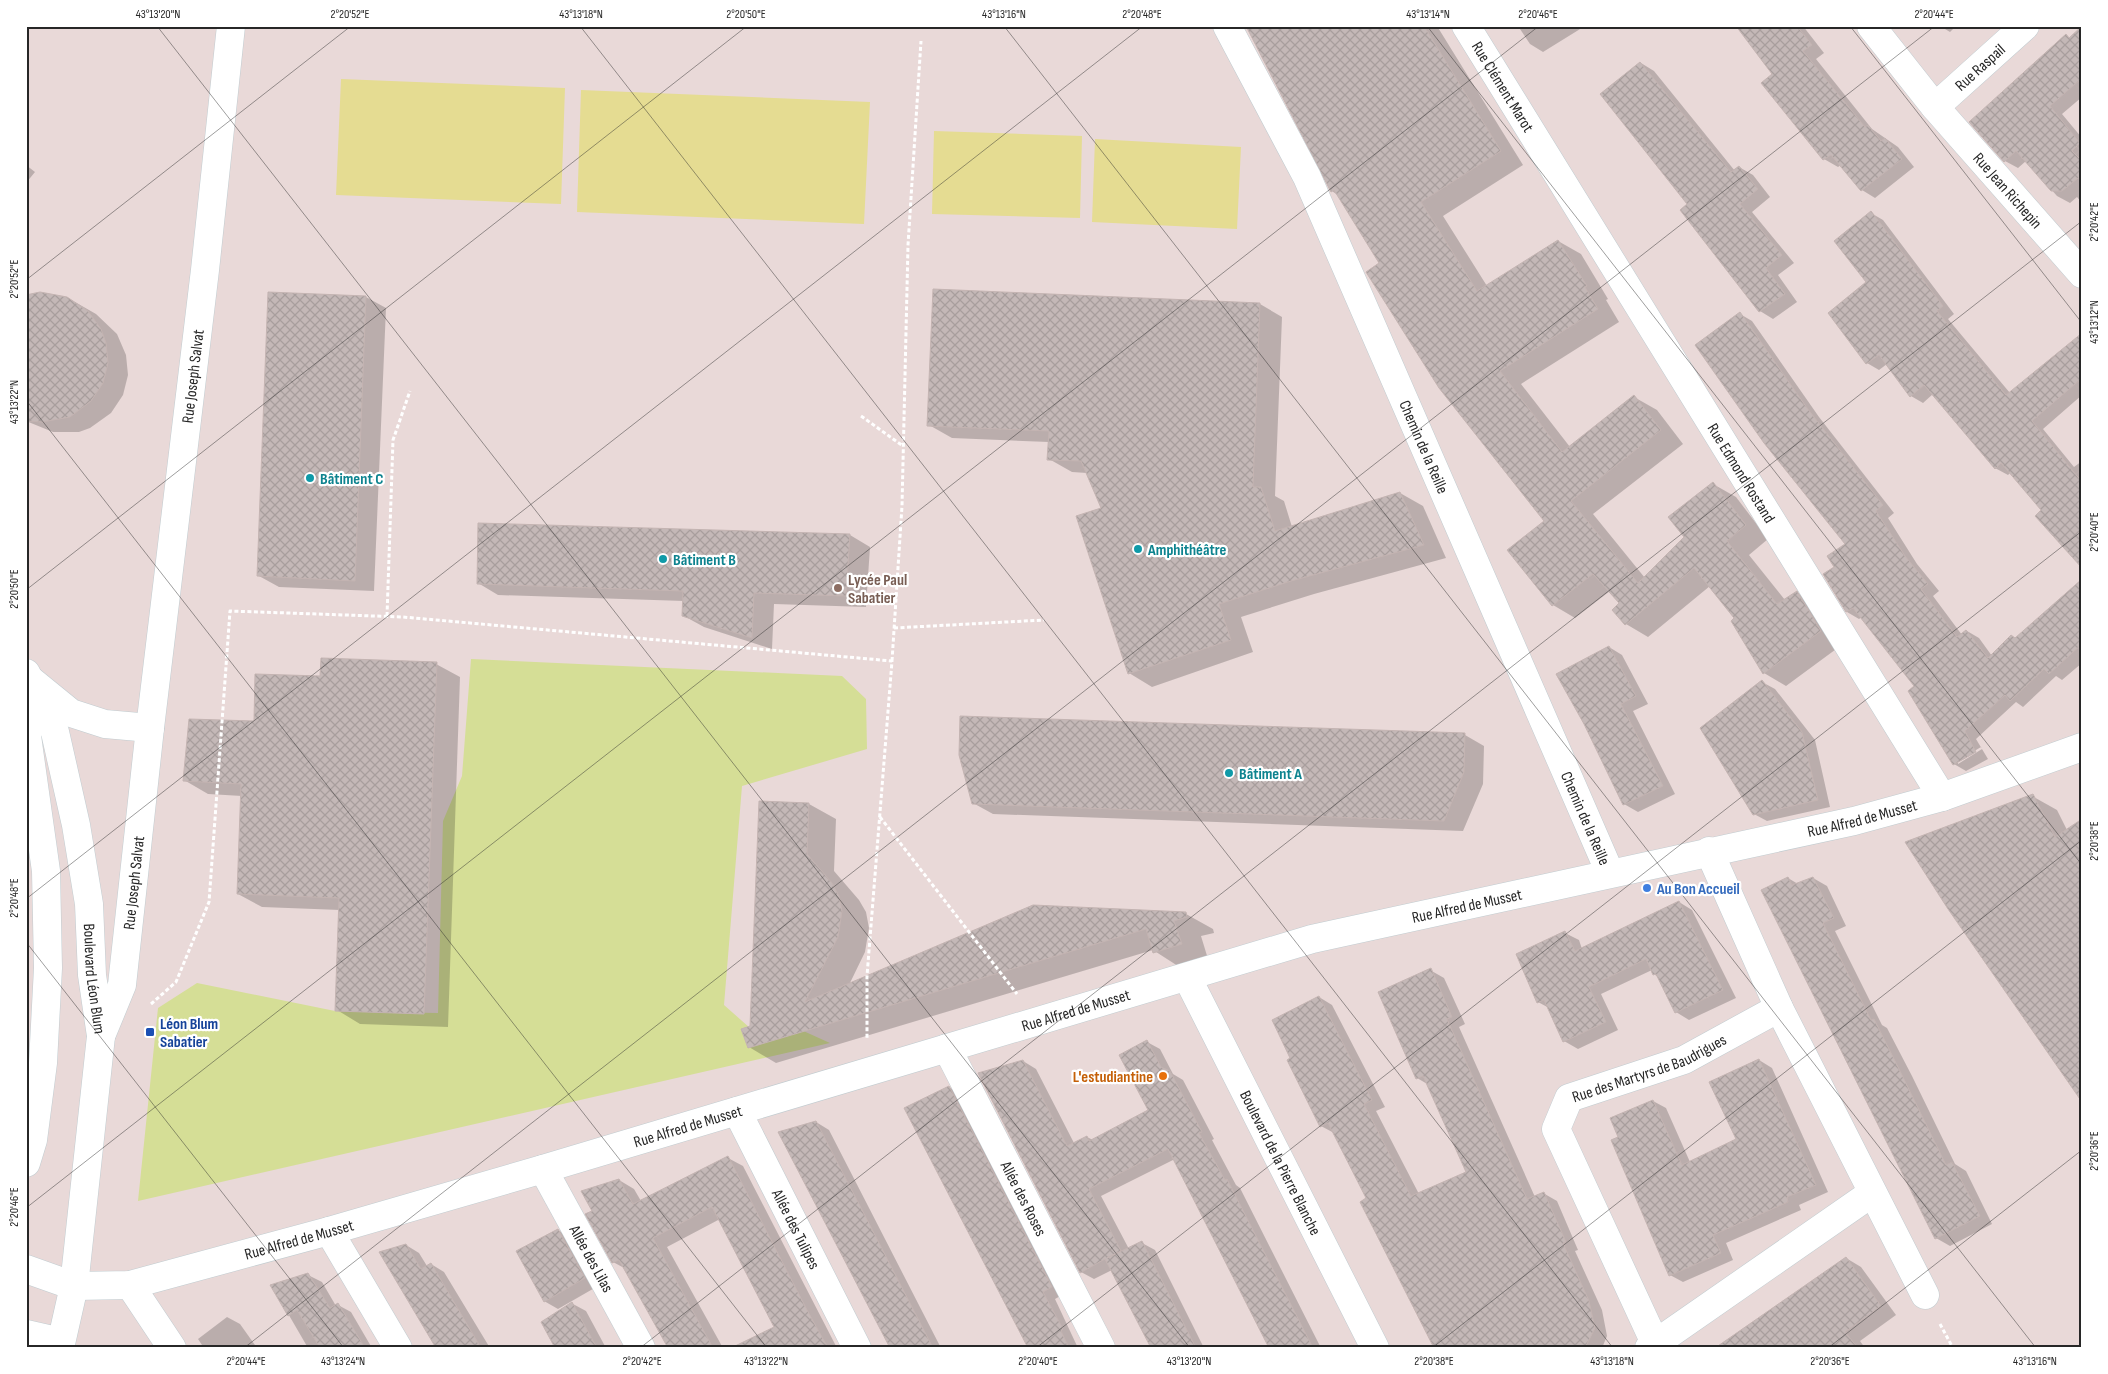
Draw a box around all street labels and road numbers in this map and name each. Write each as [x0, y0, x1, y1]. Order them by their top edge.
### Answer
street label: Rue Clément Marot [1467, 38, 1537, 136]
street label: Rue Raspail [1952, 41, 2010, 95]
street label: Rue Jean Richepin [1969, 149, 2046, 233]
street label: Rue Joseph Salvat [179, 328, 209, 424]
street label: Chemin de la Reille [1394, 398, 1452, 497]
street label: Rue Edmond Rostand [1703, 420, 1778, 527]
street label: Chemin de la Reille [1556, 769, 1613, 868]
street label: Rue Alfred de Musset [1806, 796, 1919, 842]
street label: Rue Joseph Salvat [120, 835, 149, 931]
street label: Rue Alfred de Musset [1410, 886, 1524, 928]
street label: Boulevard Léon Blum [79, 923, 109, 1035]
street label: Rue Alfred de Musset [1020, 986, 1133, 1036]
street label: Rue des Martyrs de Baudrigues [1570, 1031, 1730, 1107]
street label: Boulevard de la Pierre Blanche [1235, 1088, 1324, 1239]
street label: Rue Alfred de Musset [632, 1102, 745, 1152]
street label: Allée des Roses [995, 1157, 1050, 1240]
street label: Allée des Tulipes [767, 1185, 824, 1273]
street label: Rue Alfred de Musset [243, 1216, 356, 1264]
street label: Allée des Lilas [564, 1221, 617, 1296]

